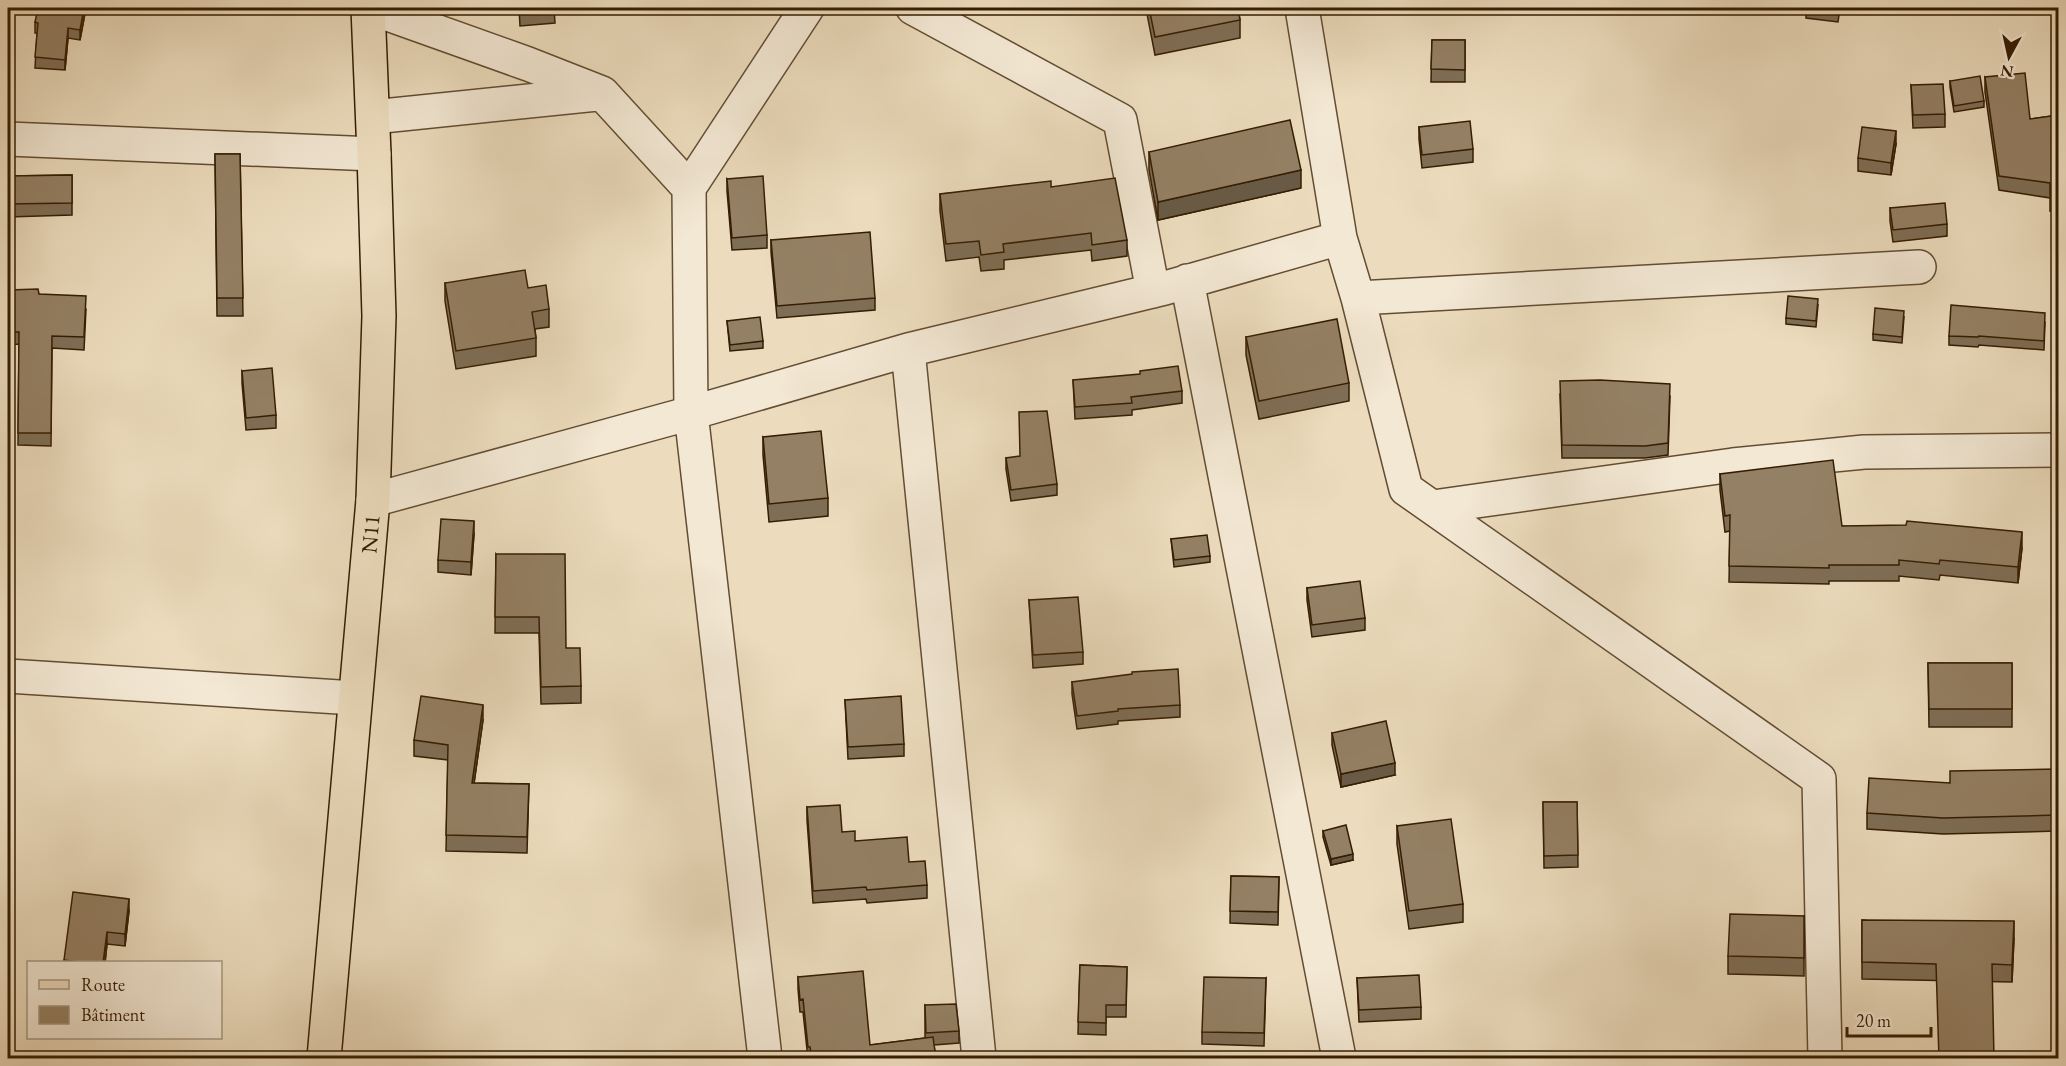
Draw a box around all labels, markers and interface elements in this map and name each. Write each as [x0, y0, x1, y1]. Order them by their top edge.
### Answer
north arrow [1979, 27, 2039, 87]
text: N [1999, 60, 2015, 83]
street label: N11 [354, 514, 386, 554]
legend [27, 961, 222, 1039]
text: Route [81, 973, 125, 996]
scale bar [1847, 1000, 1931, 1038]
text: Bâtiment [81, 1003, 145, 1026]
text: 20 m [1856, 1009, 1891, 1032]

